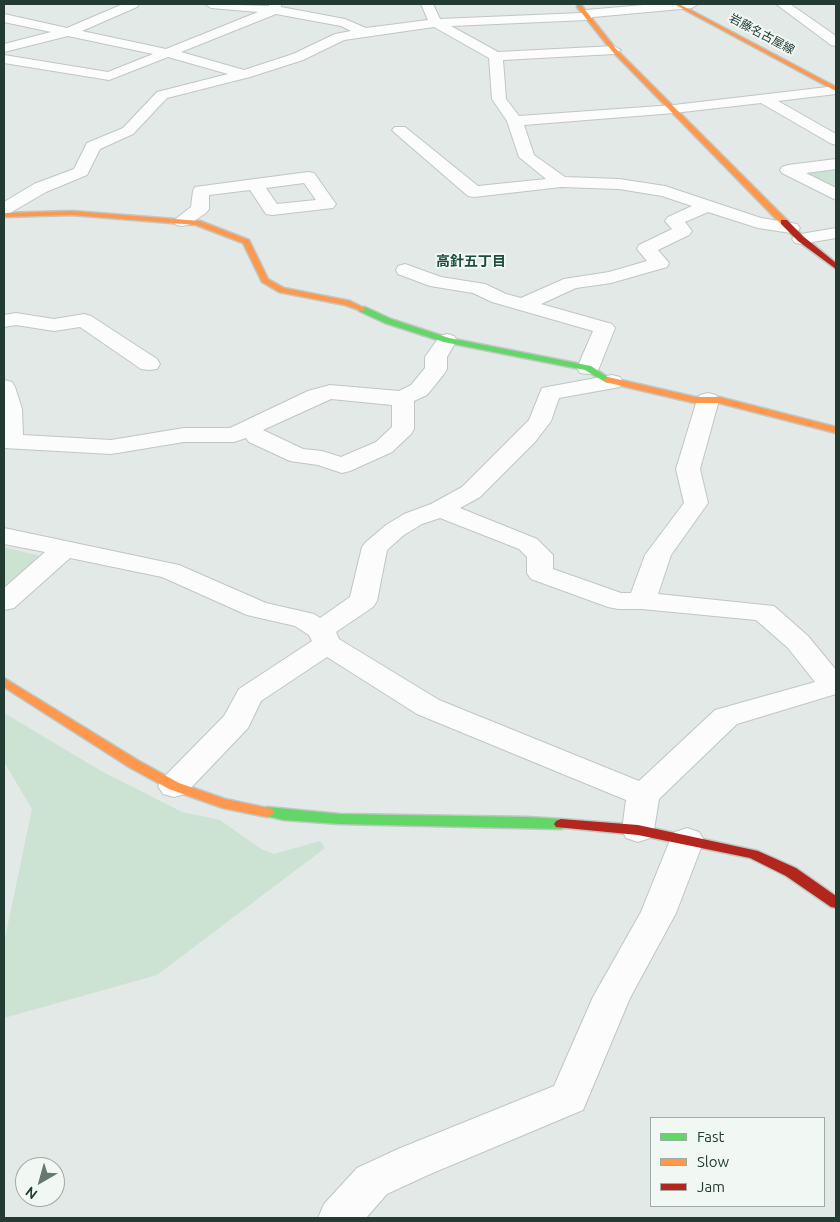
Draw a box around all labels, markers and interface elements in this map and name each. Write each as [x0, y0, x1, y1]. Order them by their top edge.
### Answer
street label: 岩藤名古屋線 [727, 11, 797, 57]
district label: 高針五丁目 [436, 253, 506, 269]
legend [650, 1117, 825, 1207]
text: Fast [697, 1128, 724, 1145]
text: Slow [697, 1153, 729, 1170]
north arrow [15, 1157, 65, 1207]
text: Jam [697, 1178, 725, 1195]
text: N [22, 1184, 40, 1203]

